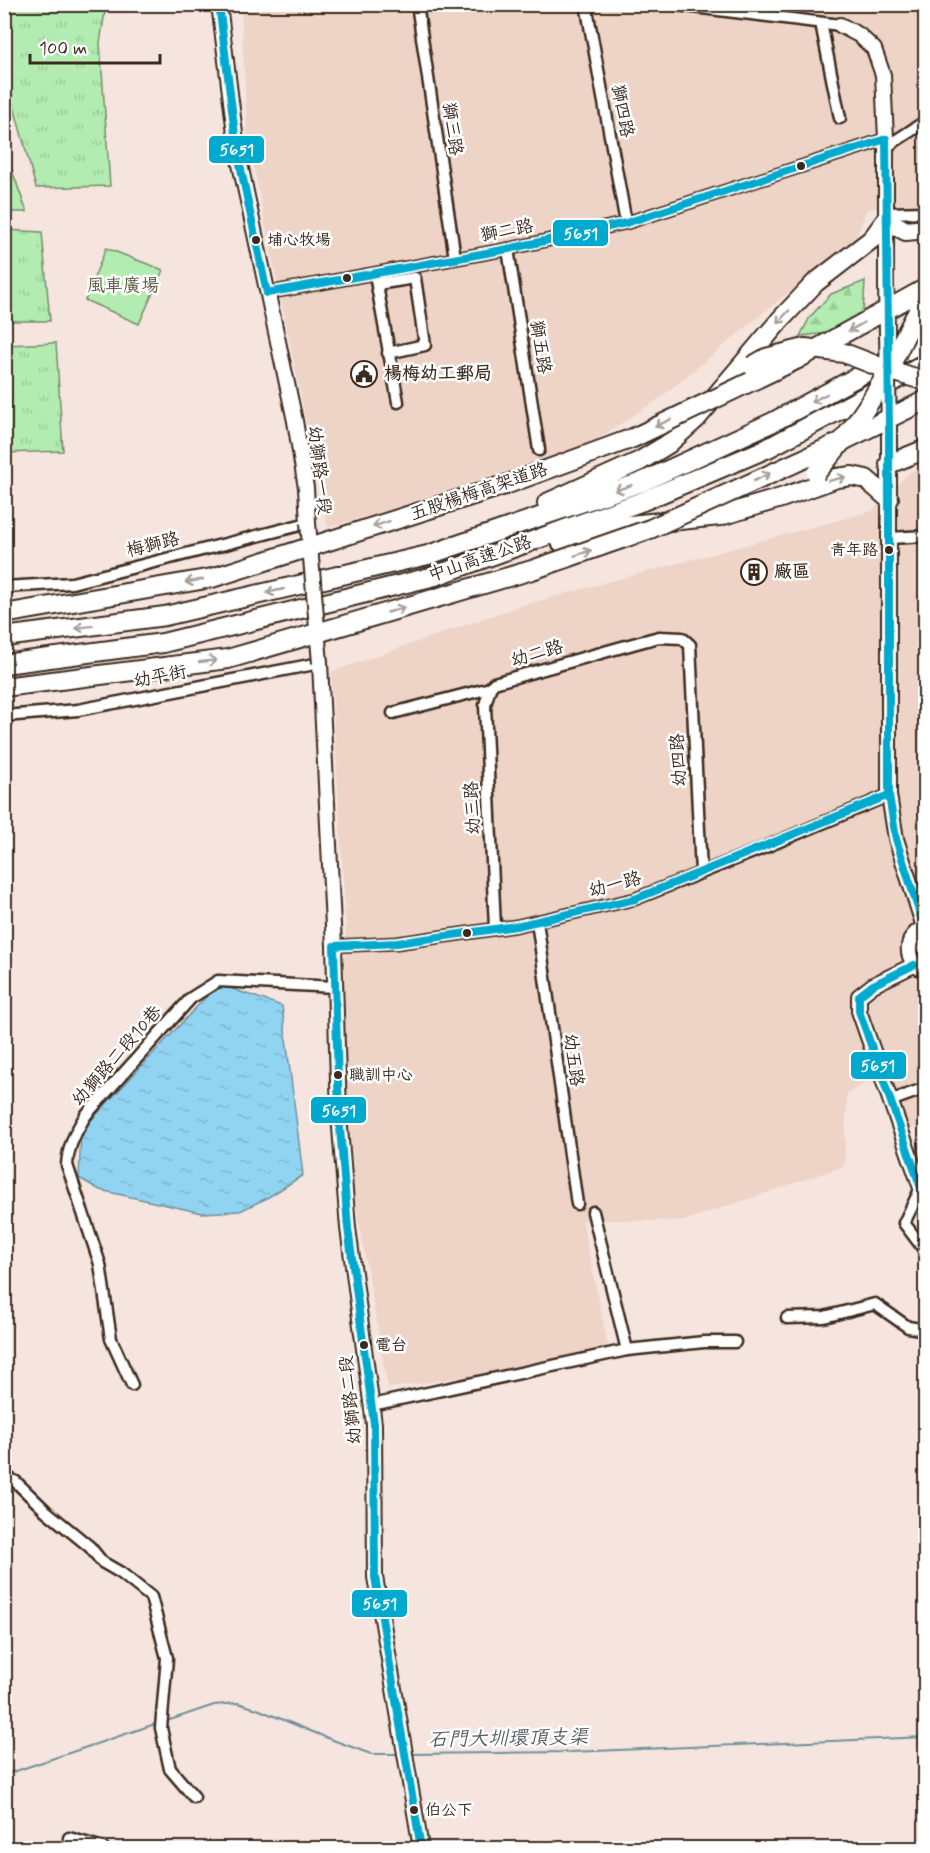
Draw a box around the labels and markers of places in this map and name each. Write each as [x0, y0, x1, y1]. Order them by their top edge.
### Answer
unlabelled marker [795, 160, 807, 172]
place label: 埔心牧場 [267, 230, 331, 251]
marker: 埔心牧場 [250, 234, 262, 246]
unlabelled marker [341, 272, 353, 284]
public building icon: 楊梅幼工郵局 [349, 359, 379, 389]
place label: 楊梅幼工郵局 [384, 362, 492, 386]
place label: 青年路 [830, 540, 878, 561]
marker: 青年路 [883, 544, 895, 556]
building icon: 廠區 [739, 557, 769, 587]
place label: 廠區 [774, 560, 810, 584]
unlabelled marker [461, 927, 473, 939]
place label: 職訓中心 [349, 1065, 413, 1086]
marker: 職訓中心 [332, 1069, 344, 1081]
place label: 電台 [375, 1335, 407, 1356]
marker: 電台 [358, 1339, 370, 1351]
place label: 伯公下 [425, 1800, 473, 1821]
marker: 伯公下 [408, 1804, 420, 1816]

